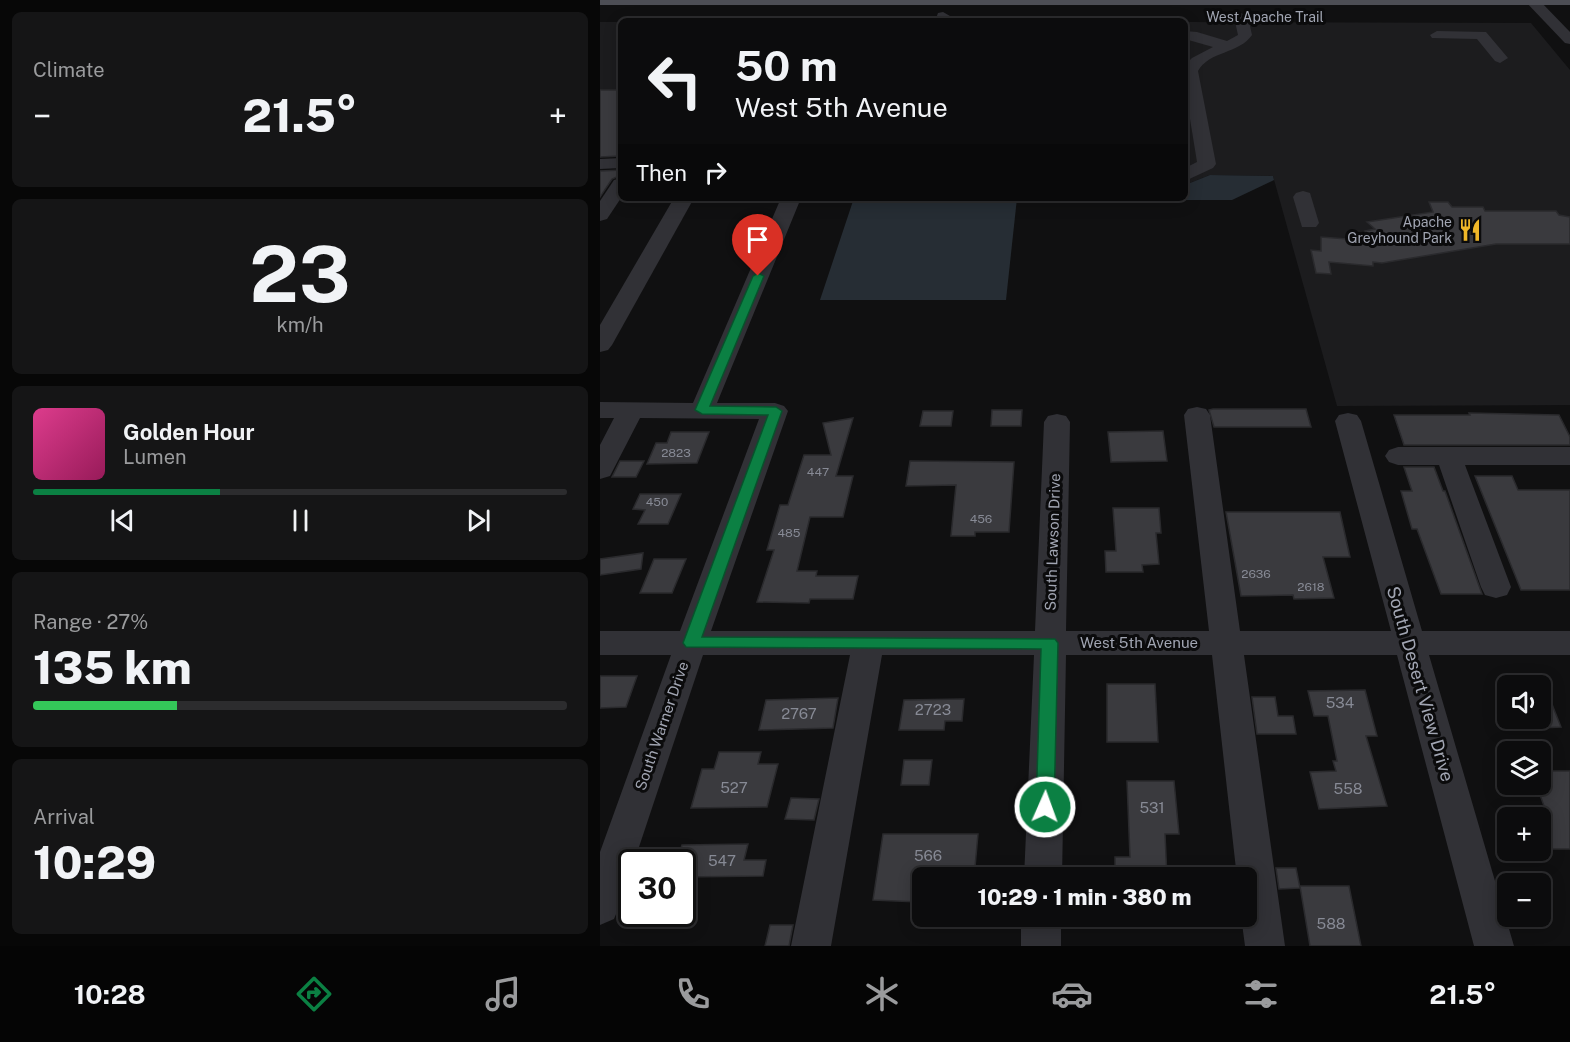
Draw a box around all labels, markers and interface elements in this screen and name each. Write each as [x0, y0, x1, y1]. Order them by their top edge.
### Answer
street label: West Apache Trail [1206, 9, 1324, 25]
text: 50 m [735, 41, 838, 90]
icon: left [636, 42, 714, 120]
text: Climate [33, 58, 105, 82]
text: 21.5° [243, 89, 357, 142]
text: West 5th Avenue [735, 91, 948, 123]
text: − [33, 97, 51, 135]
text: + [549, 97, 567, 135]
icon: right [699, 156, 732, 189]
text: Then [636, 160, 687, 186]
pin [732, 214, 783, 276]
place label: Apache Greyhound Park [1347, 214, 1452, 246]
restaurant icon: Apache Greyhound Park [1457, 217, 1483, 243]
icon: arrive [741, 223, 774, 256]
text: 23 [249, 228, 351, 320]
text: km/h [276, 313, 324, 337]
text: Golden Hour [123, 419, 254, 445]
text: Lumen [123, 445, 187, 469]
house number: 2823 [661, 446, 691, 460]
house number: 447 [807, 465, 829, 479]
street label: South Lawson Drive [1042, 473, 1063, 611]
house number: 450 [646, 495, 668, 509]
icon: previous [106, 504, 139, 537]
icon: pause [284, 504, 317, 537]
icon: next [462, 504, 495, 537]
house number: 456 [970, 512, 992, 526]
house number: 485 [778, 526, 801, 540]
house number: 2636 [1241, 567, 1271, 581]
house number: 2618 [1297, 580, 1325, 594]
street label: South Desert View Drive [1383, 584, 1458, 784]
text: Range · 27% [33, 610, 148, 634]
street label: West 5th Avenue [1080, 634, 1198, 651]
text: 135 km [33, 641, 192, 694]
street label: South Warner Drive [631, 659, 692, 793]
map controls [1497, 675, 1551, 927]
button: sound [1497, 675, 1551, 729]
house number: 534 [1326, 694, 1354, 711]
house number: 2723 [915, 701, 951, 718]
house number: 2767 [781, 705, 817, 722]
button: layers [1497, 741, 1551, 795]
position arrow [1013, 775, 1077, 839]
house number: 527 [720, 779, 748, 796]
house number: 558 [1334, 780, 1362, 797]
house number: 531 [1139, 799, 1165, 816]
text: Arrival [33, 805, 95, 829]
button: + [1497, 807, 1551, 861]
text: 10:29 [33, 836, 156, 889]
house number: 566 [914, 847, 942, 864]
speed limit sign: 30 [618, 849, 696, 927]
house number: 547 [708, 852, 736, 869]
button: − [1497, 873, 1551, 927]
text: 10:29 · 1 min · 380 m [977, 884, 1192, 910]
house number: 588 [1317, 915, 1345, 932]
icon: directions [293, 973, 335, 1015]
icon: music [482, 973, 524, 1015]
icon: phone [672, 973, 714, 1015]
icon: climate [861, 973, 903, 1015]
icon: car [1051, 973, 1093, 1015]
icon: filters [1240, 973, 1282, 1015]
text: 10:28 [74, 978, 146, 1010]
text: 21.5° [1429, 978, 1496, 1010]

